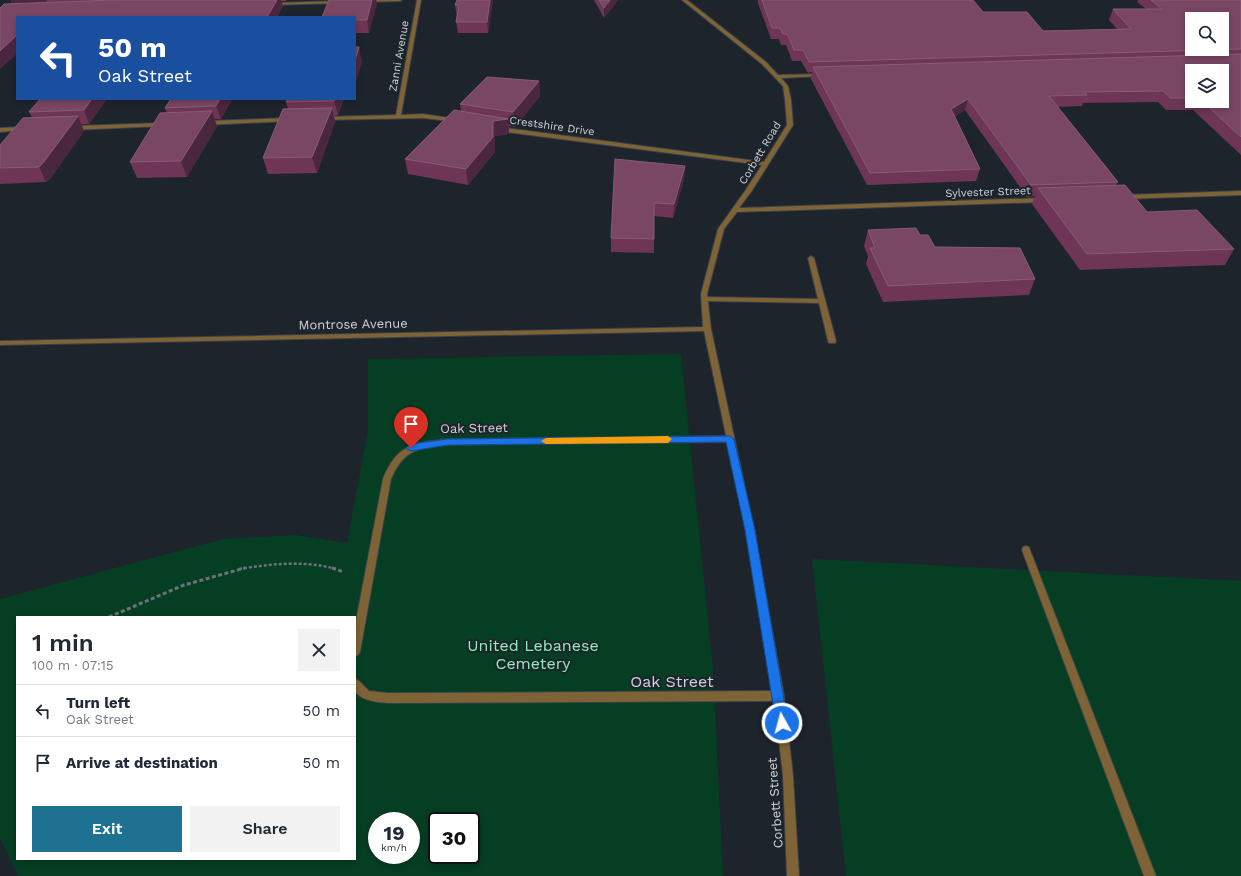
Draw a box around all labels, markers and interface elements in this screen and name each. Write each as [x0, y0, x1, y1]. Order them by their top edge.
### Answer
map controls [1185, 12, 1229, 108]
button: search [1185, 12, 1229, 56]
street label: Zanni Avenue [386, 19, 412, 93]
text: 50 m [98, 31, 167, 64]
icon: left [32, 32, 84, 84]
button: layers [1185, 64, 1229, 108]
text: Oak Street [98, 65, 192, 86]
street label: Crestshire Drive [509, 114, 595, 138]
street label: Corbett Road [736, 119, 784, 187]
street label: Sylvester Street [945, 184, 1031, 200]
street label: Montrose Avenue [298, 316, 408, 332]
pin [394, 407, 428, 448]
icon: arrive [400, 413, 422, 435]
street label: Oak Street [440, 420, 509, 436]
text: 1 min [32, 629, 94, 657]
button: close [298, 629, 340, 671]
park label: United Lebanese Cemetery [467, 636, 599, 673]
text: 100 m · 07:15 [32, 658, 113, 673]
street label: Oak Street [630, 672, 714, 691]
text: Turn left [66, 694, 130, 712]
icon: left [32, 700, 54, 722]
text: 50 m [303, 702, 340, 720]
position arrow [761, 702, 803, 744]
text: Oak Street [66, 712, 134, 727]
icon: arrive [32, 752, 54, 774]
text: Arrive at destination [66, 754, 218, 772]
text: 50 m [303, 754, 340, 772]
street label: Corbett Street [764, 756, 786, 849]
button: Exit [32, 806, 182, 852]
button: Share [190, 806, 340, 852]
speed limit sign: 30 [428, 812, 480, 864]
text: 19 [384, 821, 404, 845]
text: km/h [381, 842, 407, 853]

